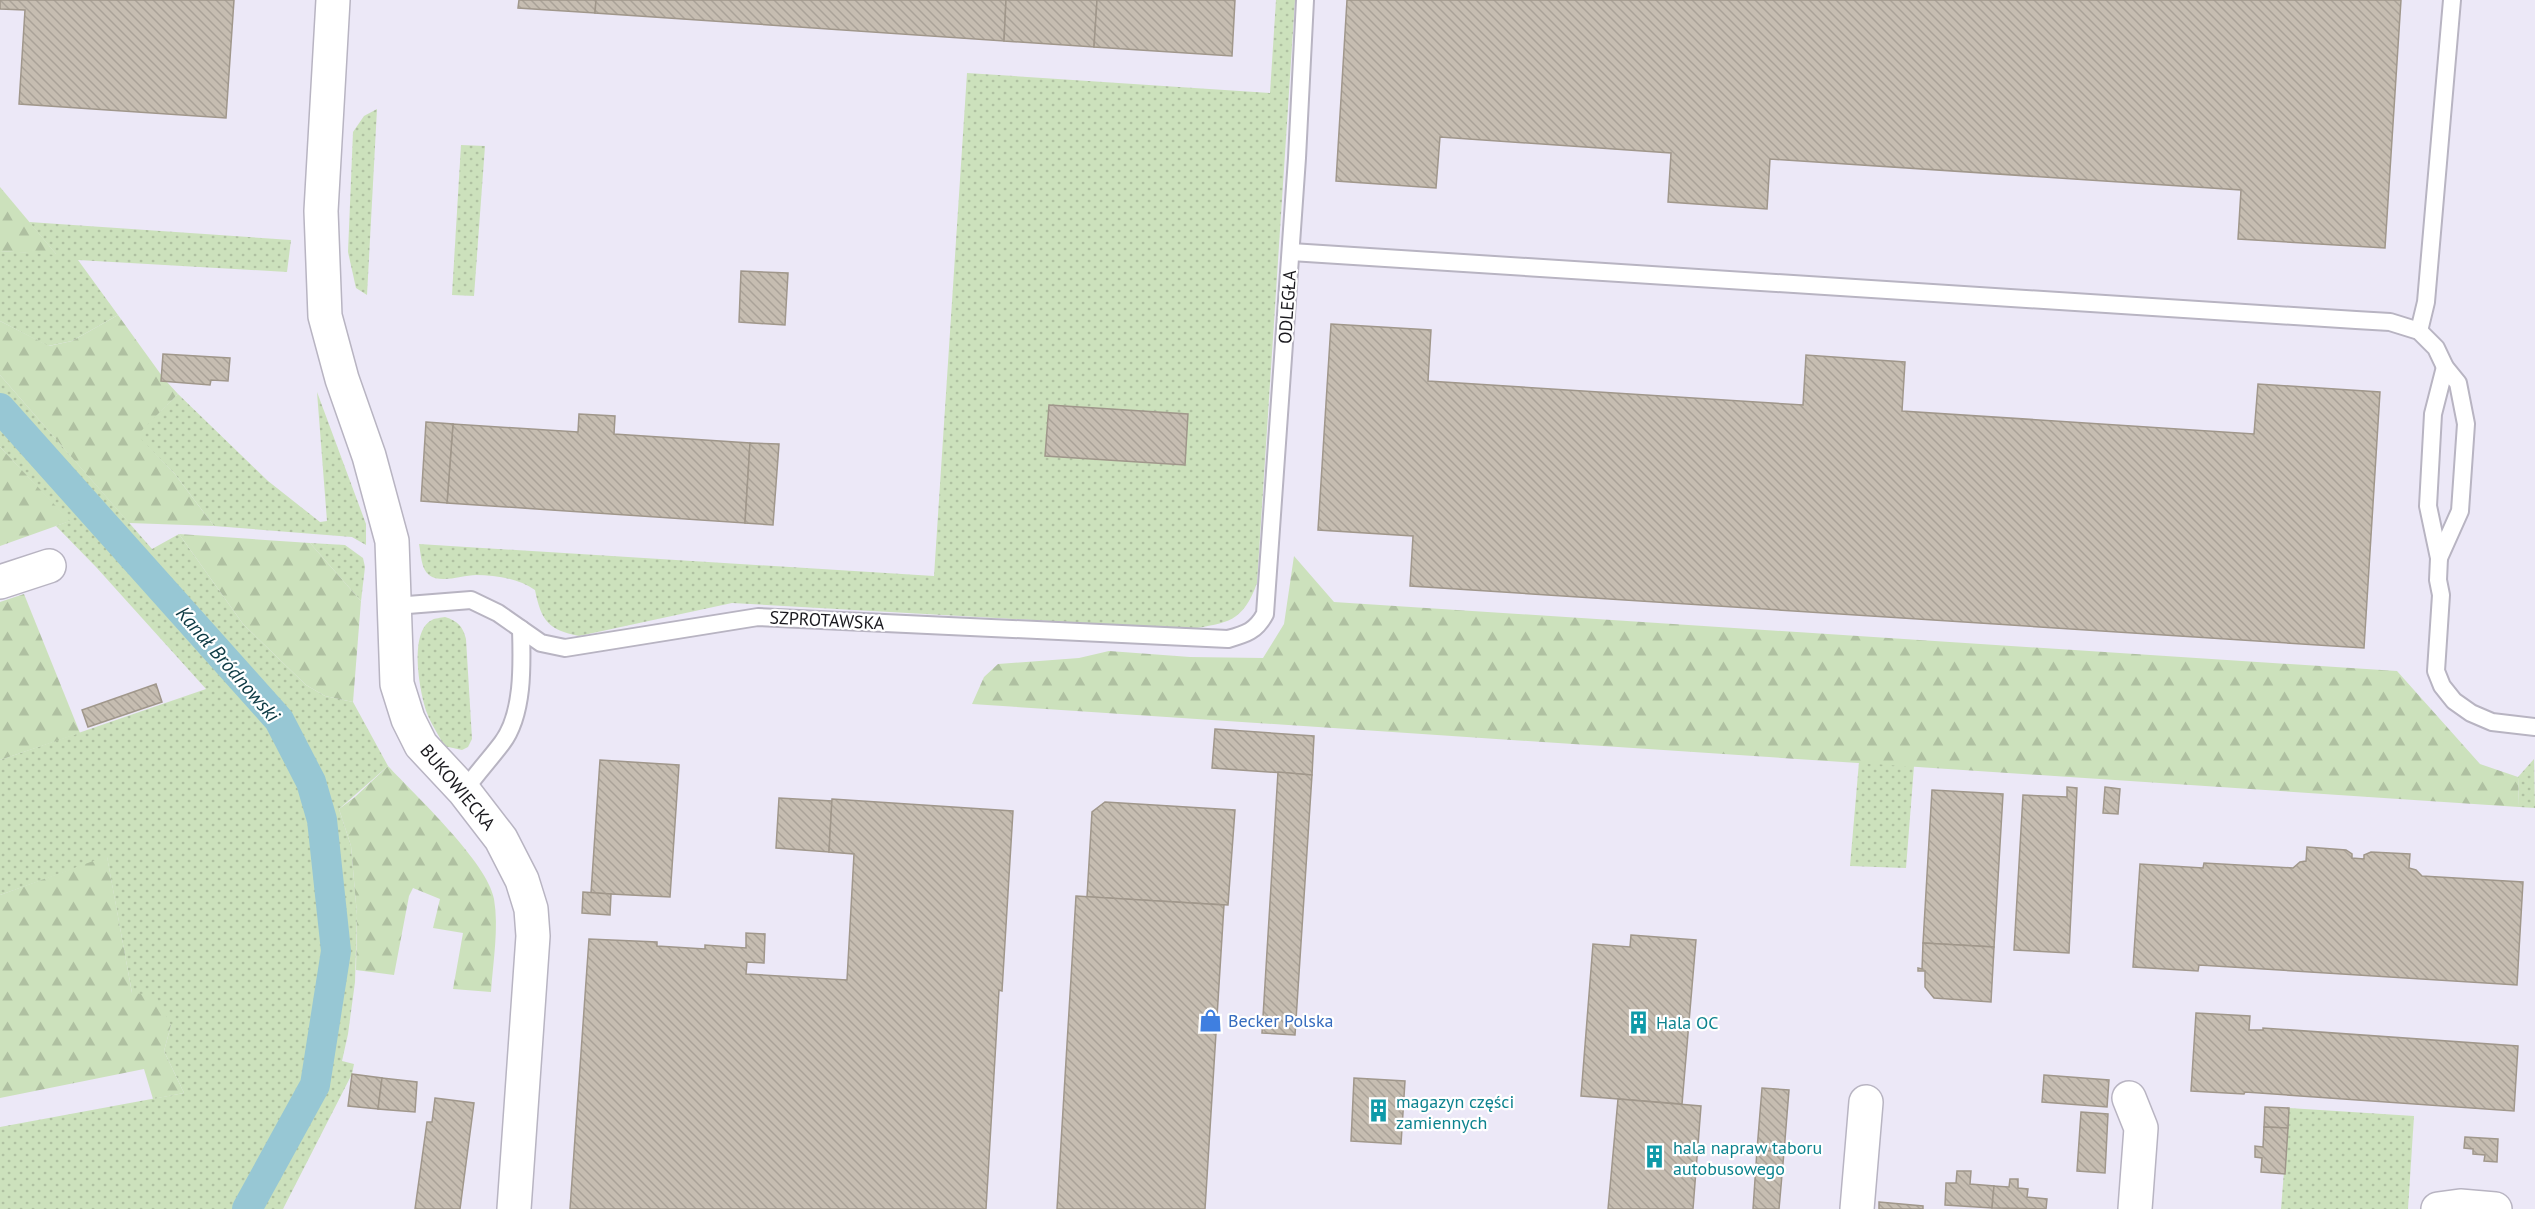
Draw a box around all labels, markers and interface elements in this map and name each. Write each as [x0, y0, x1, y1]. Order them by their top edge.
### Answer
street label: ODLEGŁA [1273, 269, 1301, 345]
water label: Kanał Bródnowski [170, 601, 286, 728]
street label: SZPROTAWSKA [769, 606, 886, 635]
street label: BUKOWIECKA [415, 739, 501, 835]
shop icon: Becker Polska [1197, 1007, 1223, 1033]
place label: Becker Polska [1228, 1009, 1334, 1032]
building icon: Hala OC [1625, 1009, 1651, 1035]
place label: Hala OC [1656, 1011, 1719, 1034]
place label: magazyn części zamiennych [1396, 1090, 1514, 1134]
building icon: magazyn części zamiennych [1365, 1098, 1391, 1124]
place label: hala napraw taboru autobusowego [1673, 1136, 1822, 1180]
building icon: hala napraw taboru autobusowego [1642, 1144, 1668, 1170]

